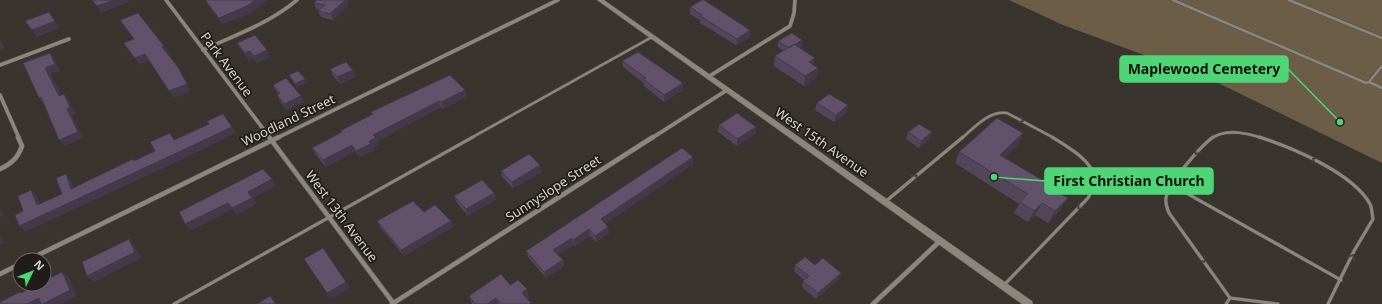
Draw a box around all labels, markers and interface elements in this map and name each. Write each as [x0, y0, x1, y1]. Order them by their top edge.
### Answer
street label: Park Avenue [197, 28, 257, 100]
callout: Maplewood Cemetery [1120, 56, 1288, 82]
text: Maplewood Cemetery [1128, 59, 1280, 78]
street label: Woodland Street [238, 89, 338, 150]
street label: West 15th Avenue [772, 103, 872, 181]
one-way arrow [1016, 115, 1024, 123]
one-way arrow [1195, 147, 1202, 155]
street label: Sunnyslope Street [502, 150, 604, 226]
one-way arrow [1312, 158, 1319, 165]
street label: West 13th Avenue [302, 167, 382, 265]
callout: First Christian Church [1045, 168, 1213, 194]
text: First Christian Church [1053, 171, 1205, 190]
one-way arrow [910, 174, 917, 181]
one-way arrow [1077, 202, 1085, 210]
north arrow [12, 252, 52, 292]
one-way arrow [1347, 254, 1355, 261]
text: N [31, 256, 48, 273]
one-way arrow [1198, 256, 1205, 263]

